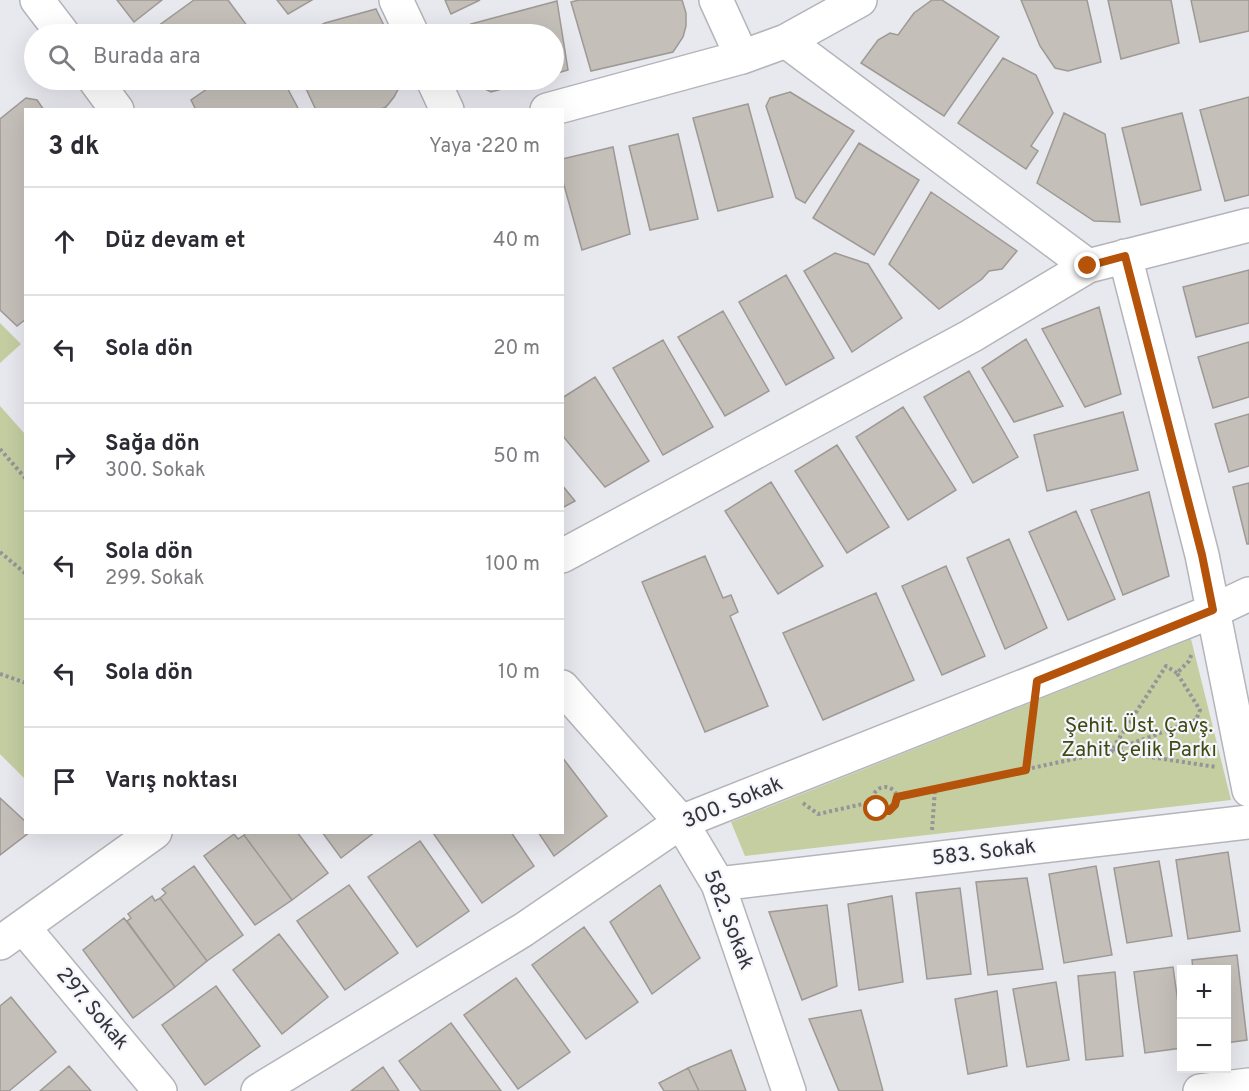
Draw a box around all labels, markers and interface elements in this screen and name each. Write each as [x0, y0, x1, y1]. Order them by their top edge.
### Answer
search box [24, 24, 564, 90]
icon: search [45, 41, 78, 74]
text: Burada ara [93, 44, 201, 71]
text: 3 dk [48, 131, 100, 164]
text: Yaya · 220 m [429, 134, 540, 160]
icon: ahead [48, 225, 81, 258]
text: Düz devam et [105, 228, 245, 255]
text: 40 m [493, 228, 540, 254]
route end [1074, 252, 1100, 278]
icon: left [48, 333, 81, 366]
text: Sola dön [105, 336, 193, 363]
text: 20 m [493, 336, 540, 362]
text: Sağa dön [105, 431, 200, 458]
icon: right [48, 441, 81, 474]
text: 50 m [493, 444, 540, 470]
text: 300. Sokak [105, 458, 206, 484]
text: Sola dön [105, 539, 193, 566]
icon: left [48, 549, 81, 582]
text: 100 m [485, 552, 540, 578]
text: 299. Sokak [105, 566, 204, 592]
icon: left [48, 657, 81, 690]
text: Sola dön [105, 660, 193, 687]
text: 10 m [498, 660, 540, 686]
park label: Şehit. Üst. Çavş. Zahit Çelik Parkı [1061, 713, 1217, 764]
icon: arrive [48, 765, 81, 798]
text: Varış noktası [105, 768, 238, 795]
street label: 300. Sokak [679, 771, 787, 835]
route start [863, 795, 889, 821]
street label: 583. Sokak [930, 833, 1038, 873]
street label: 582. Sokak [697, 866, 759, 974]
street label: 297. Sokak [50, 962, 134, 1056]
map controls [1177, 965, 1231, 1073]
button: + [1177, 965, 1231, 1019]
button: − [1177, 1019, 1231, 1073]

